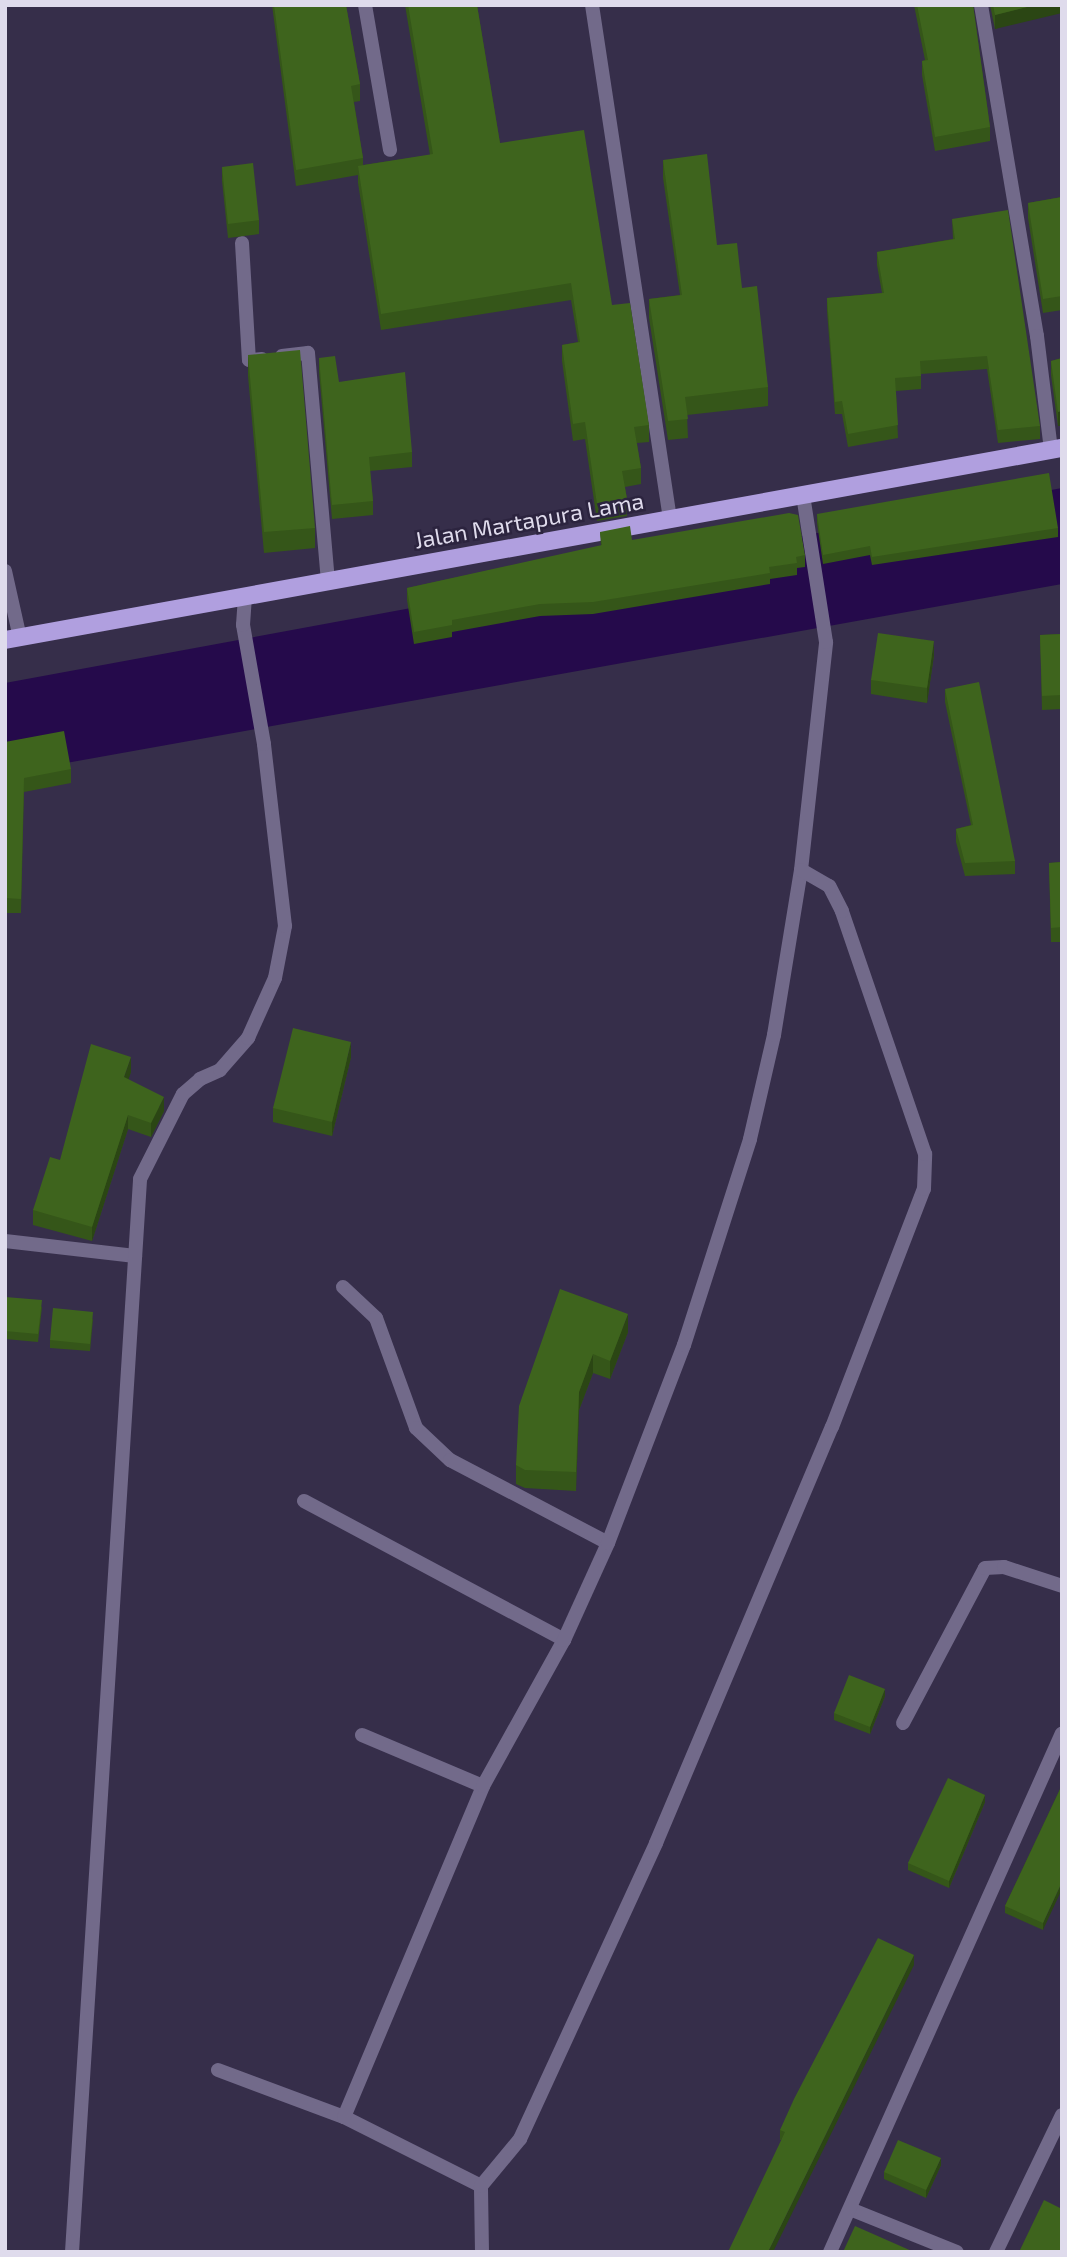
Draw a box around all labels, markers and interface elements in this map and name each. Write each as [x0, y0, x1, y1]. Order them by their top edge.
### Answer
street label: Jalan Martapura Lama [412, 486, 646, 554]

